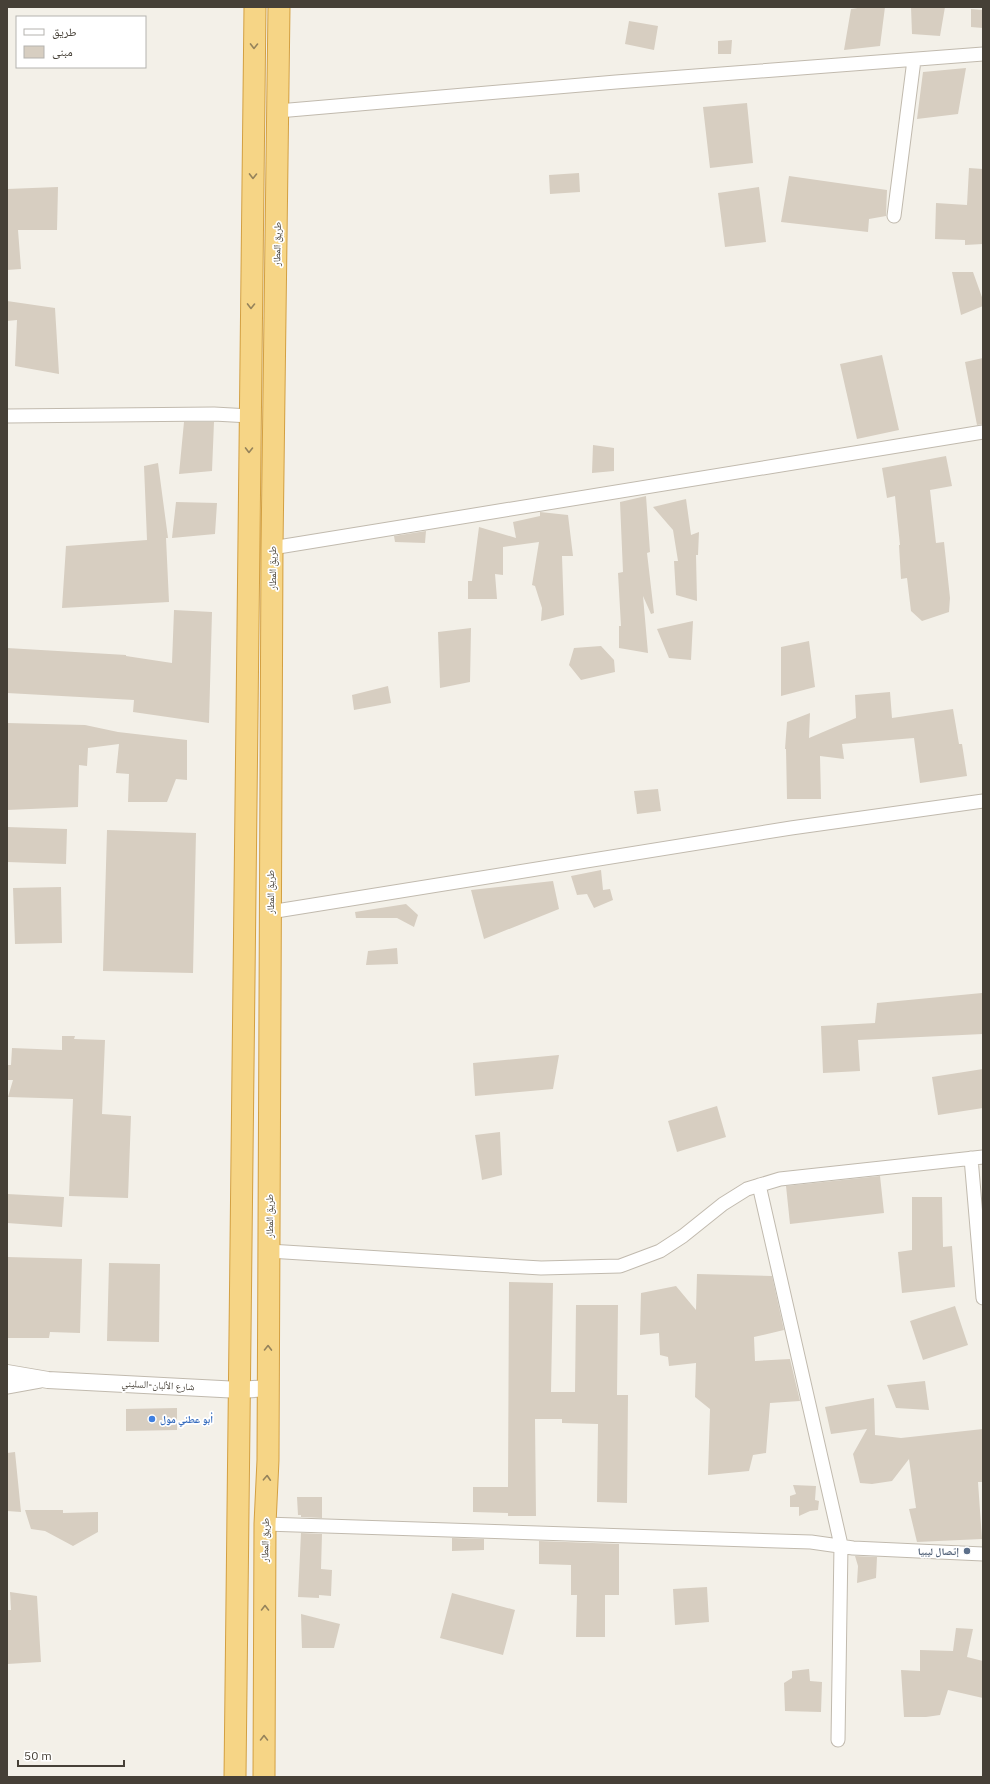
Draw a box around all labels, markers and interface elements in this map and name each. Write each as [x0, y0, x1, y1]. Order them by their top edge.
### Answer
legend [16, 16, 146, 68]
text: طريق [52, 24, 77, 39]
one-way arrow [250, 43, 258, 49]
text: مبنى [52, 44, 73, 59]
one-way arrow [249, 173, 257, 179]
street label: طريق المطار [270, 221, 284, 267]
one-way arrow [247, 303, 255, 309]
one-way arrow [245, 447, 253, 453]
street label: طريق المطار [266, 546, 279, 591]
street label: طريق المطار [264, 870, 277, 915]
street label: طريق المطار [263, 1194, 276, 1239]
one-way arrow [264, 1345, 272, 1351]
street label: شارع الألبان-السليني [121, 1377, 195, 1395]
place label: أبو عطني مول [160, 1412, 213, 1427]
marker: أبو عطني مول [147, 1414, 157, 1424]
one-way arrow [263, 1475, 272, 1481]
street label: طريق المطار [258, 1517, 272, 1563]
place label: إتصال ليبيا [918, 1545, 959, 1558]
marker: إتصال ليبيا [962, 1546, 972, 1556]
one-way arrow [261, 1605, 269, 1611]
one-way arrow [260, 1735, 268, 1741]
scale bar [18, 1742, 124, 1768]
text: 50 m [24, 1748, 52, 1763]

